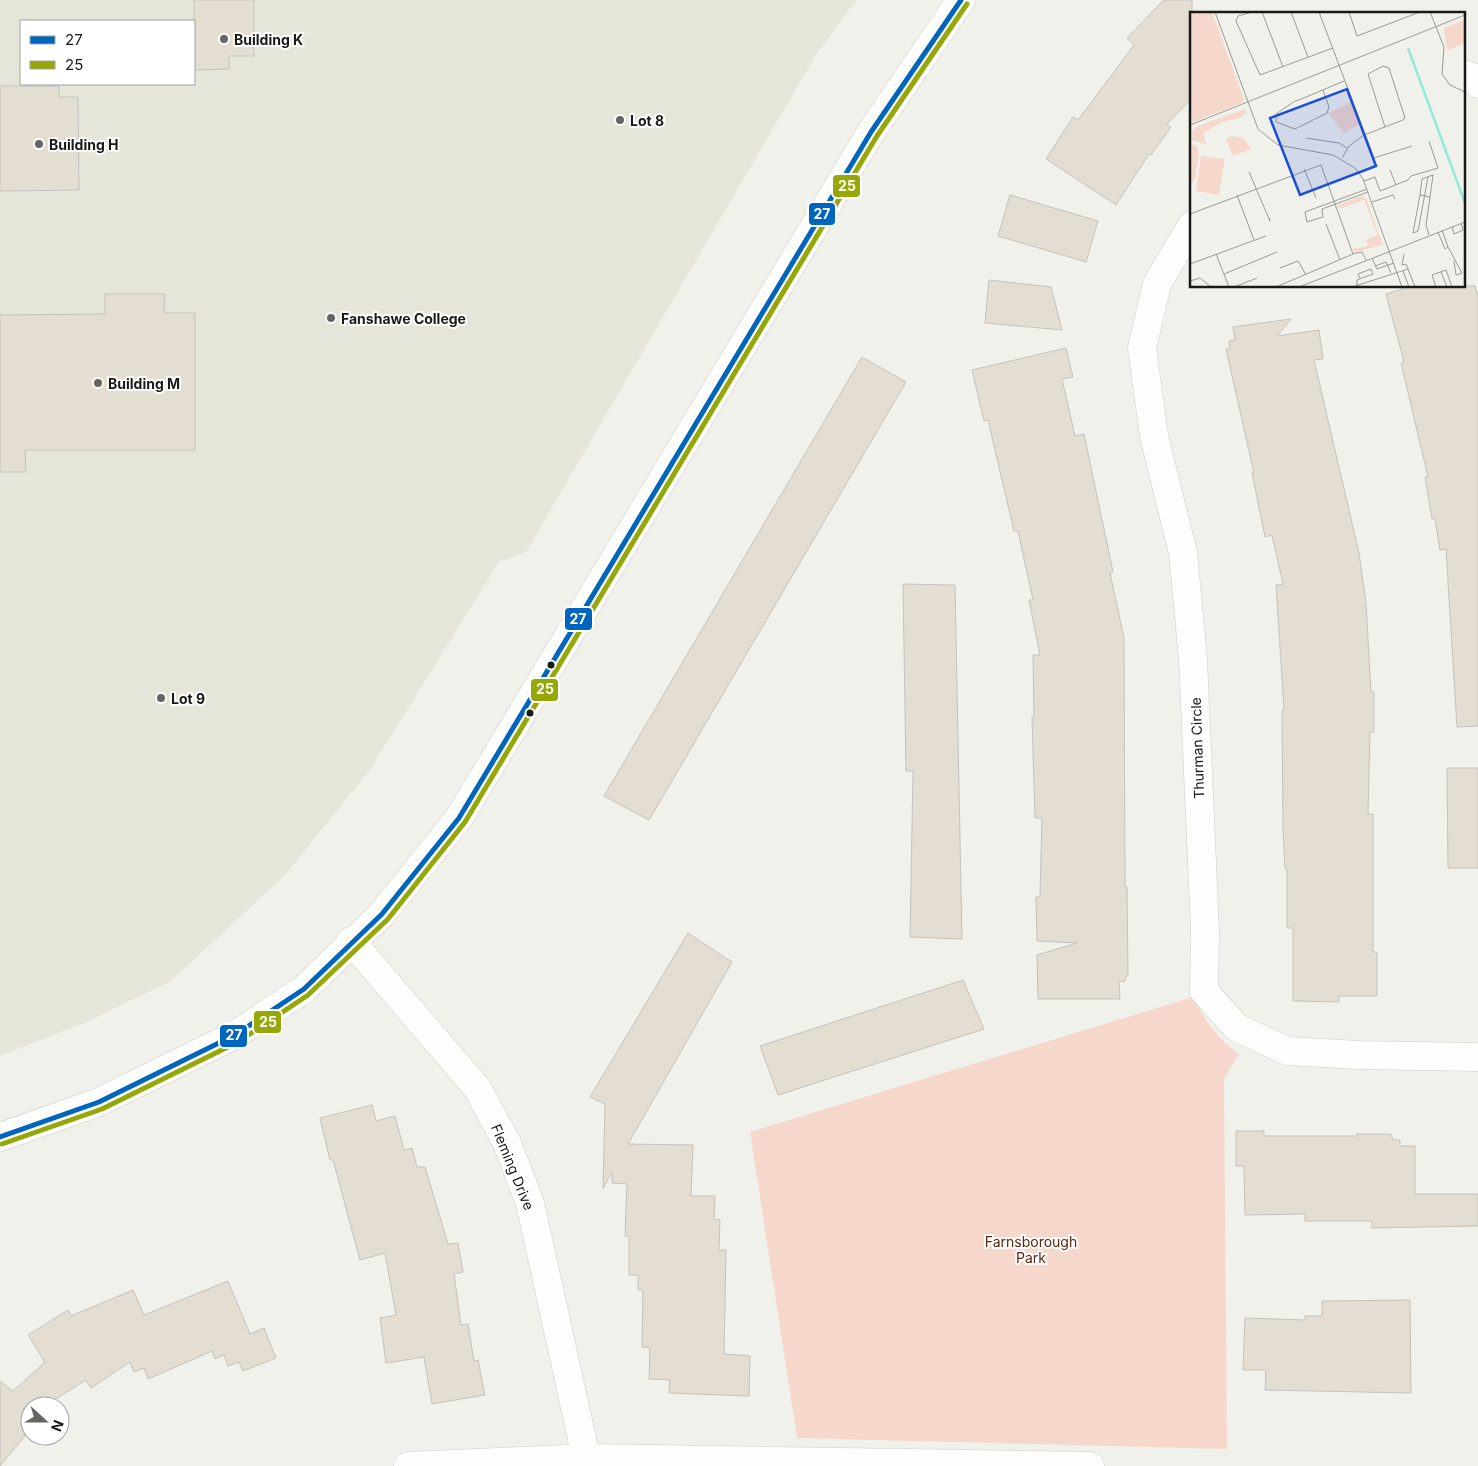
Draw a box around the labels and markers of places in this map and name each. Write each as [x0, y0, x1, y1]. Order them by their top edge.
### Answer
place label: Building K [234, 31, 303, 48]
marker: Building K [218, 33, 230, 45]
place label: Lot 8 [630, 112, 664, 129]
marker: Lot 8 [614, 114, 626, 126]
place label: Building H [49, 136, 119, 153]
marker: Building H [33, 138, 45, 150]
place label: Fanshawe College [341, 310, 466, 327]
marker: Fanshawe College [325, 312, 337, 324]
place label: Building M [108, 375, 180, 392]
marker: Building M [92, 377, 104, 389]
unlabelled marker [546, 660, 556, 670]
place label: Lot 9 [171, 690, 205, 707]
marker: Lot 9 [155, 692, 167, 704]
unlabelled marker [525, 708, 535, 718]

